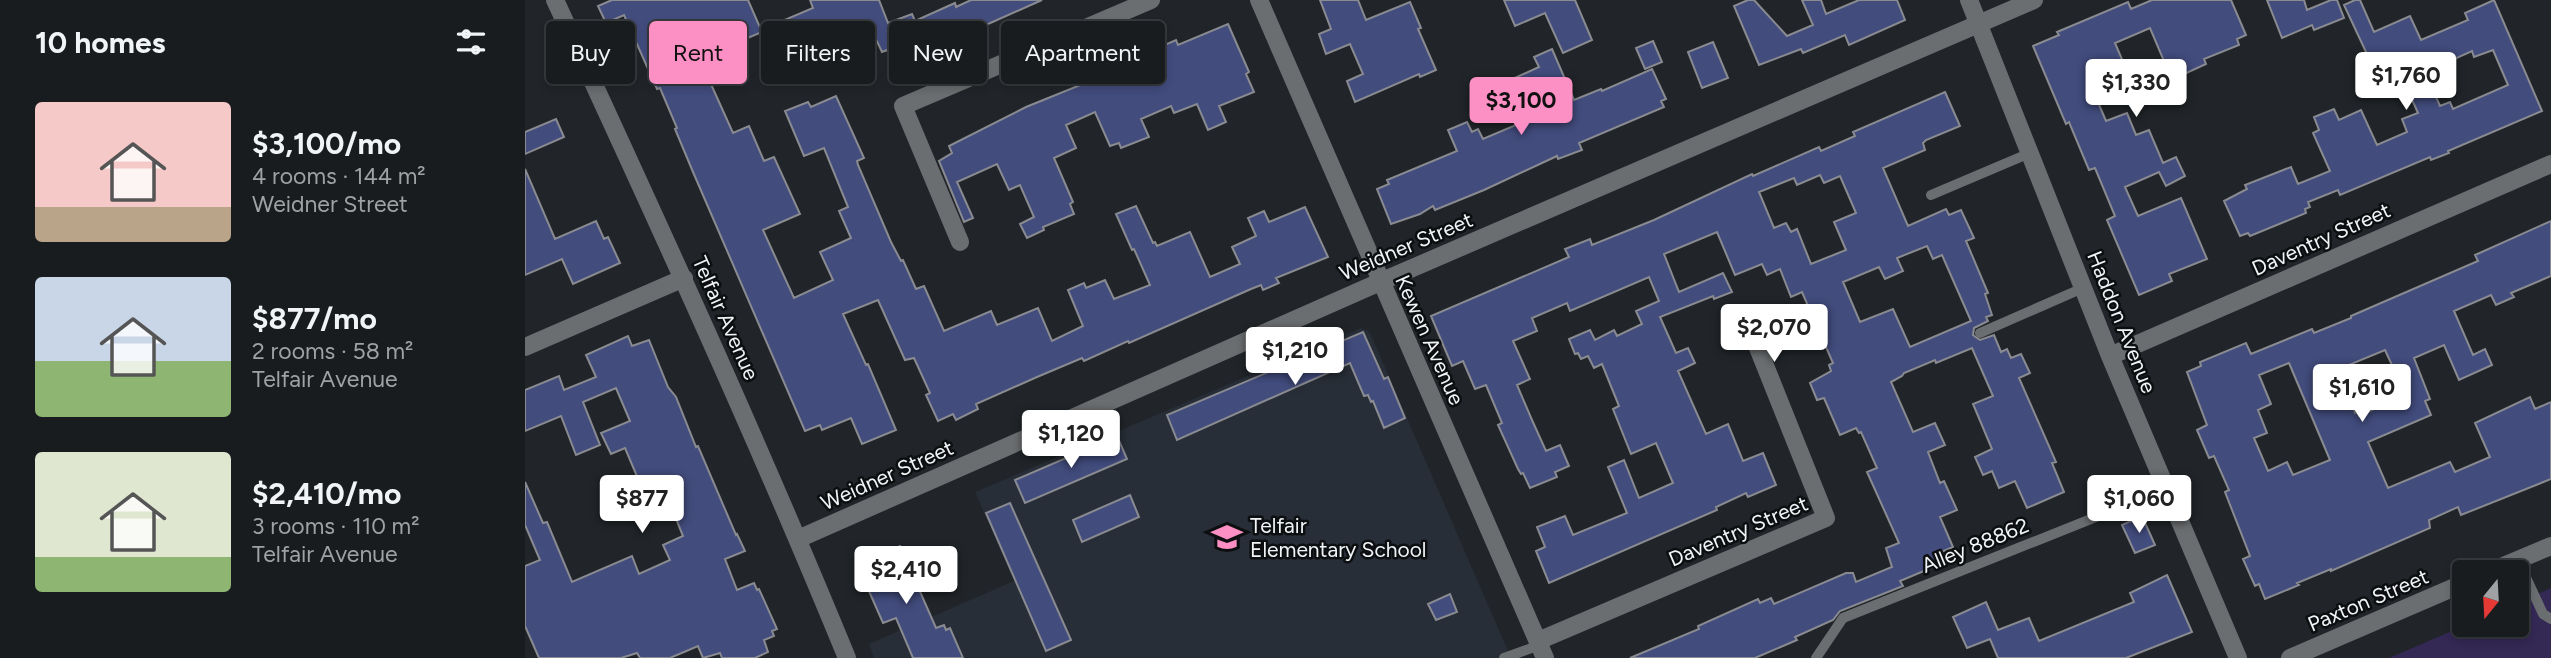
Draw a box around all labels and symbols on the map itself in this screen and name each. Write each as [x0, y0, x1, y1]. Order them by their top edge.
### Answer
pin: $1,760 [2349, 52, 2463, 112]
pin: $1,330 [2079, 60, 2193, 119]
pin: $3,100 [1464, 78, 1578, 137]
street label: Daventry Street [2248, 197, 2394, 281]
street label: Weidner Street [1336, 207, 1476, 285]
street label: Haddon Avenue [2082, 247, 2162, 397]
street label: Telfair Avenue [688, 252, 764, 384]
street label: Kewen Avenue [1390, 271, 1470, 409]
pin: $2,070 [1717, 304, 1831, 364]
pin: $1,210 [1238, 328, 1352, 387]
pin: $1,610 [2305, 364, 2419, 424]
pin: $1,120 [1014, 410, 1128, 470]
street label: Weidner Street [817, 435, 957, 515]
pin: $877 [601, 476, 683, 535]
pin: $1,060 [2082, 476, 2196, 535]
street label: Daventry Street [1665, 490, 1811, 572]
street label: Alley 88862 [1918, 512, 2032, 578]
place label: Telfair Elementary School [1250, 513, 1426, 562]
school or university icon: Telfair Elementary School [1210, 520, 1244, 554]
pin: $2,410 [849, 546, 963, 606]
north arrow [2452, 560, 2529, 637]
street label: Paxton Street [2304, 563, 2432, 637]

